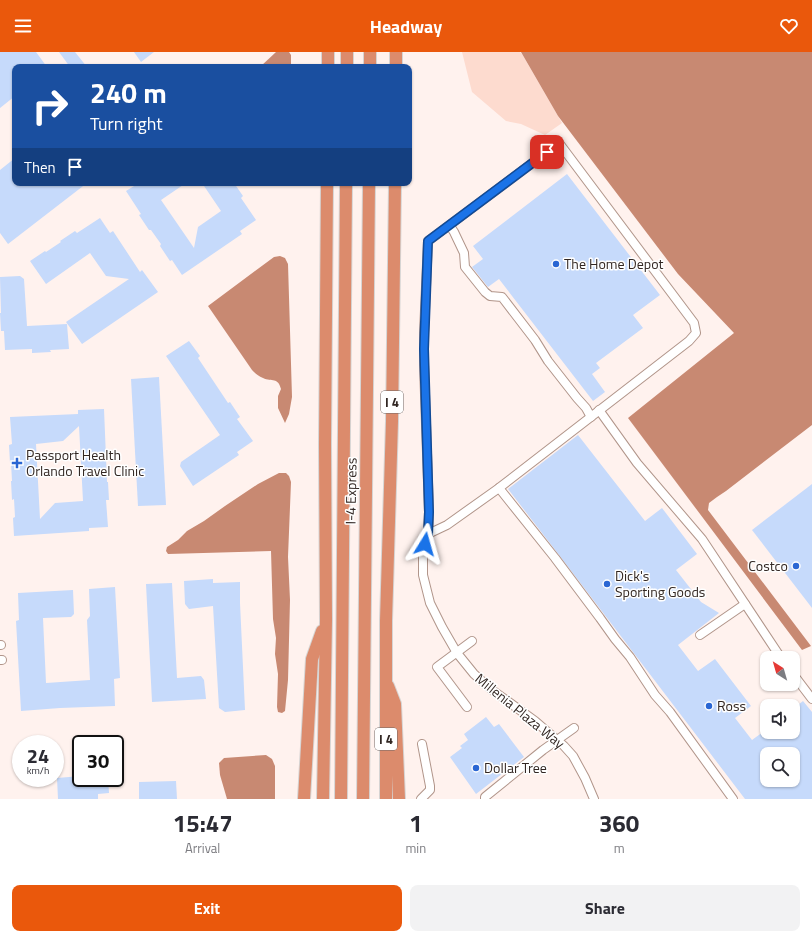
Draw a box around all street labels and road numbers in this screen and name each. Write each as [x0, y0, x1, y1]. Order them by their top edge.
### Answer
road number: I 4 [381, 391, 403, 413]
street label: I-4 Express [339, 457, 362, 525]
street label: Millenia Plaza Way [471, 668, 570, 754]
road number: I 4 [375, 728, 397, 750]

